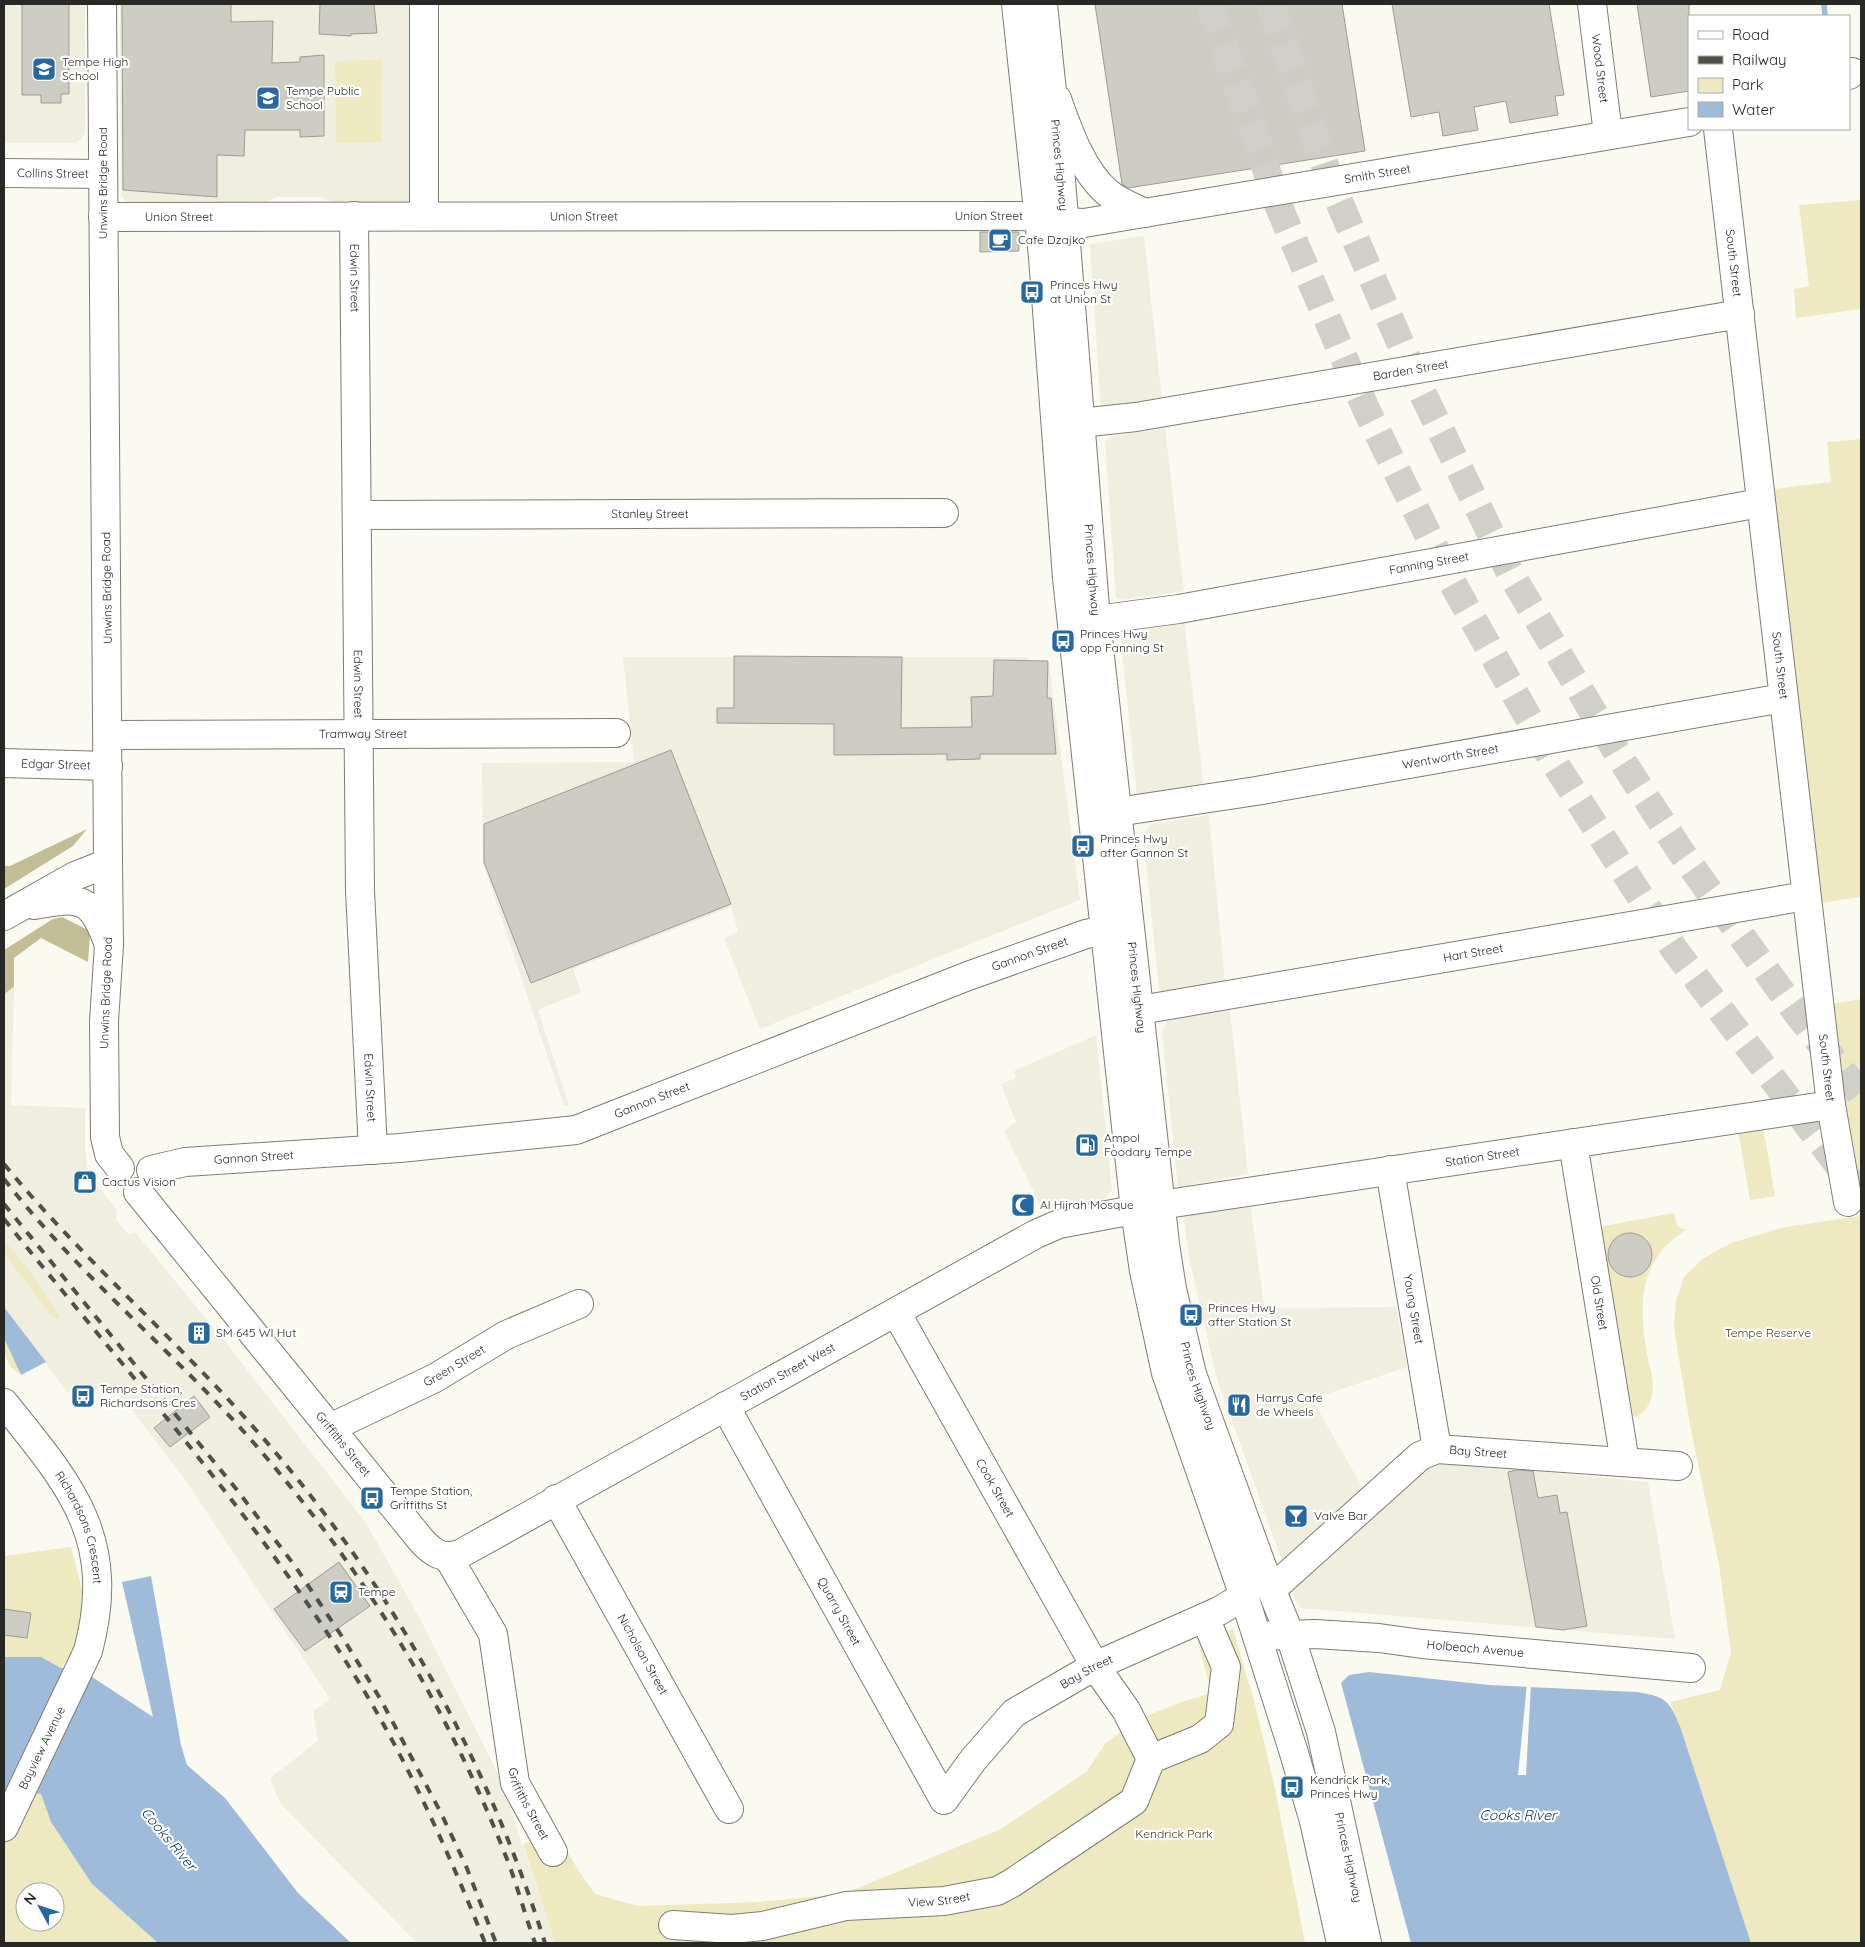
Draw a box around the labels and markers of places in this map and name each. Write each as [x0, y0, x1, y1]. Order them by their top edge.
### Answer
place label: Tempe High School [62, 54, 128, 83]
school or university icon: Tempe High School [31, 56, 57, 82]
place label: Tempe Public School [286, 83, 360, 112]
school or university icon: Tempe Public School [255, 85, 281, 111]
cafe icon: Cafe Dzajko [987, 227, 1013, 253]
place label: Cafe Dzajko [1018, 232, 1085, 247]
place label: Princes Hwy at Union St [1050, 277, 1118, 306]
bus stop icon: Princes Hwy at Union St [1019, 279, 1045, 305]
place label: Princes Hwy opp Fanning St [1080, 626, 1164, 655]
bus stop icon: Princes Hwy opp Fanning St [1050, 628, 1076, 654]
place label: Princes Hwy after Gannon St [1100, 831, 1188, 860]
bus stop icon: Princes Hwy after Gannon St [1070, 833, 1096, 859]
place label: Ampol Foodary Tempe [1104, 1130, 1192, 1159]
fuel station icon: Ampol Foodary Tempe [1074, 1132, 1100, 1158]
shop icon: Cactus Vision [72, 1169, 98, 1195]
place label: Cactus Vision [102, 1174, 176, 1189]
mosque icon: Al Hijrah Mosque [1010, 1192, 1036, 1218]
place label: Al Hijrah Mosque [1040, 1197, 1134, 1212]
place label: Princes Hwy after Station St [1208, 1300, 1291, 1329]
bus stop icon: Princes Hwy after Station St [1178, 1302, 1204, 1328]
building icon: SM 645 WI Hut [186, 1320, 212, 1346]
place label: SM 645 WI Hut [216, 1325, 296, 1340]
place label: Tempe Station, Richardsons Cres [100, 1381, 196, 1410]
bus stop icon: Tempe Station, Richardsons Cres [70, 1383, 96, 1409]
place label: Harrys Cafe de Wheels [1256, 1390, 1323, 1419]
restaurant icon: Harrys Cafe de Wheels [1226, 1392, 1252, 1418]
place label: Tempe Station, Griffiths St [390, 1483, 472, 1512]
bus stop icon: Tempe Station, Griffiths St [359, 1485, 385, 1511]
bar icon: Valve Bar [1283, 1503, 1309, 1529]
place label: Valve Bar [1314, 1508, 1368, 1523]
station icon: Tempe [328, 1579, 354, 1605]
place label: Tempe [358, 1584, 396, 1599]
place label: Kendrick Park, Princes Hwy [1310, 1772, 1390, 1801]
bus stop icon: Kendrick Park, Princes Hwy [1279, 1774, 1305, 1800]

